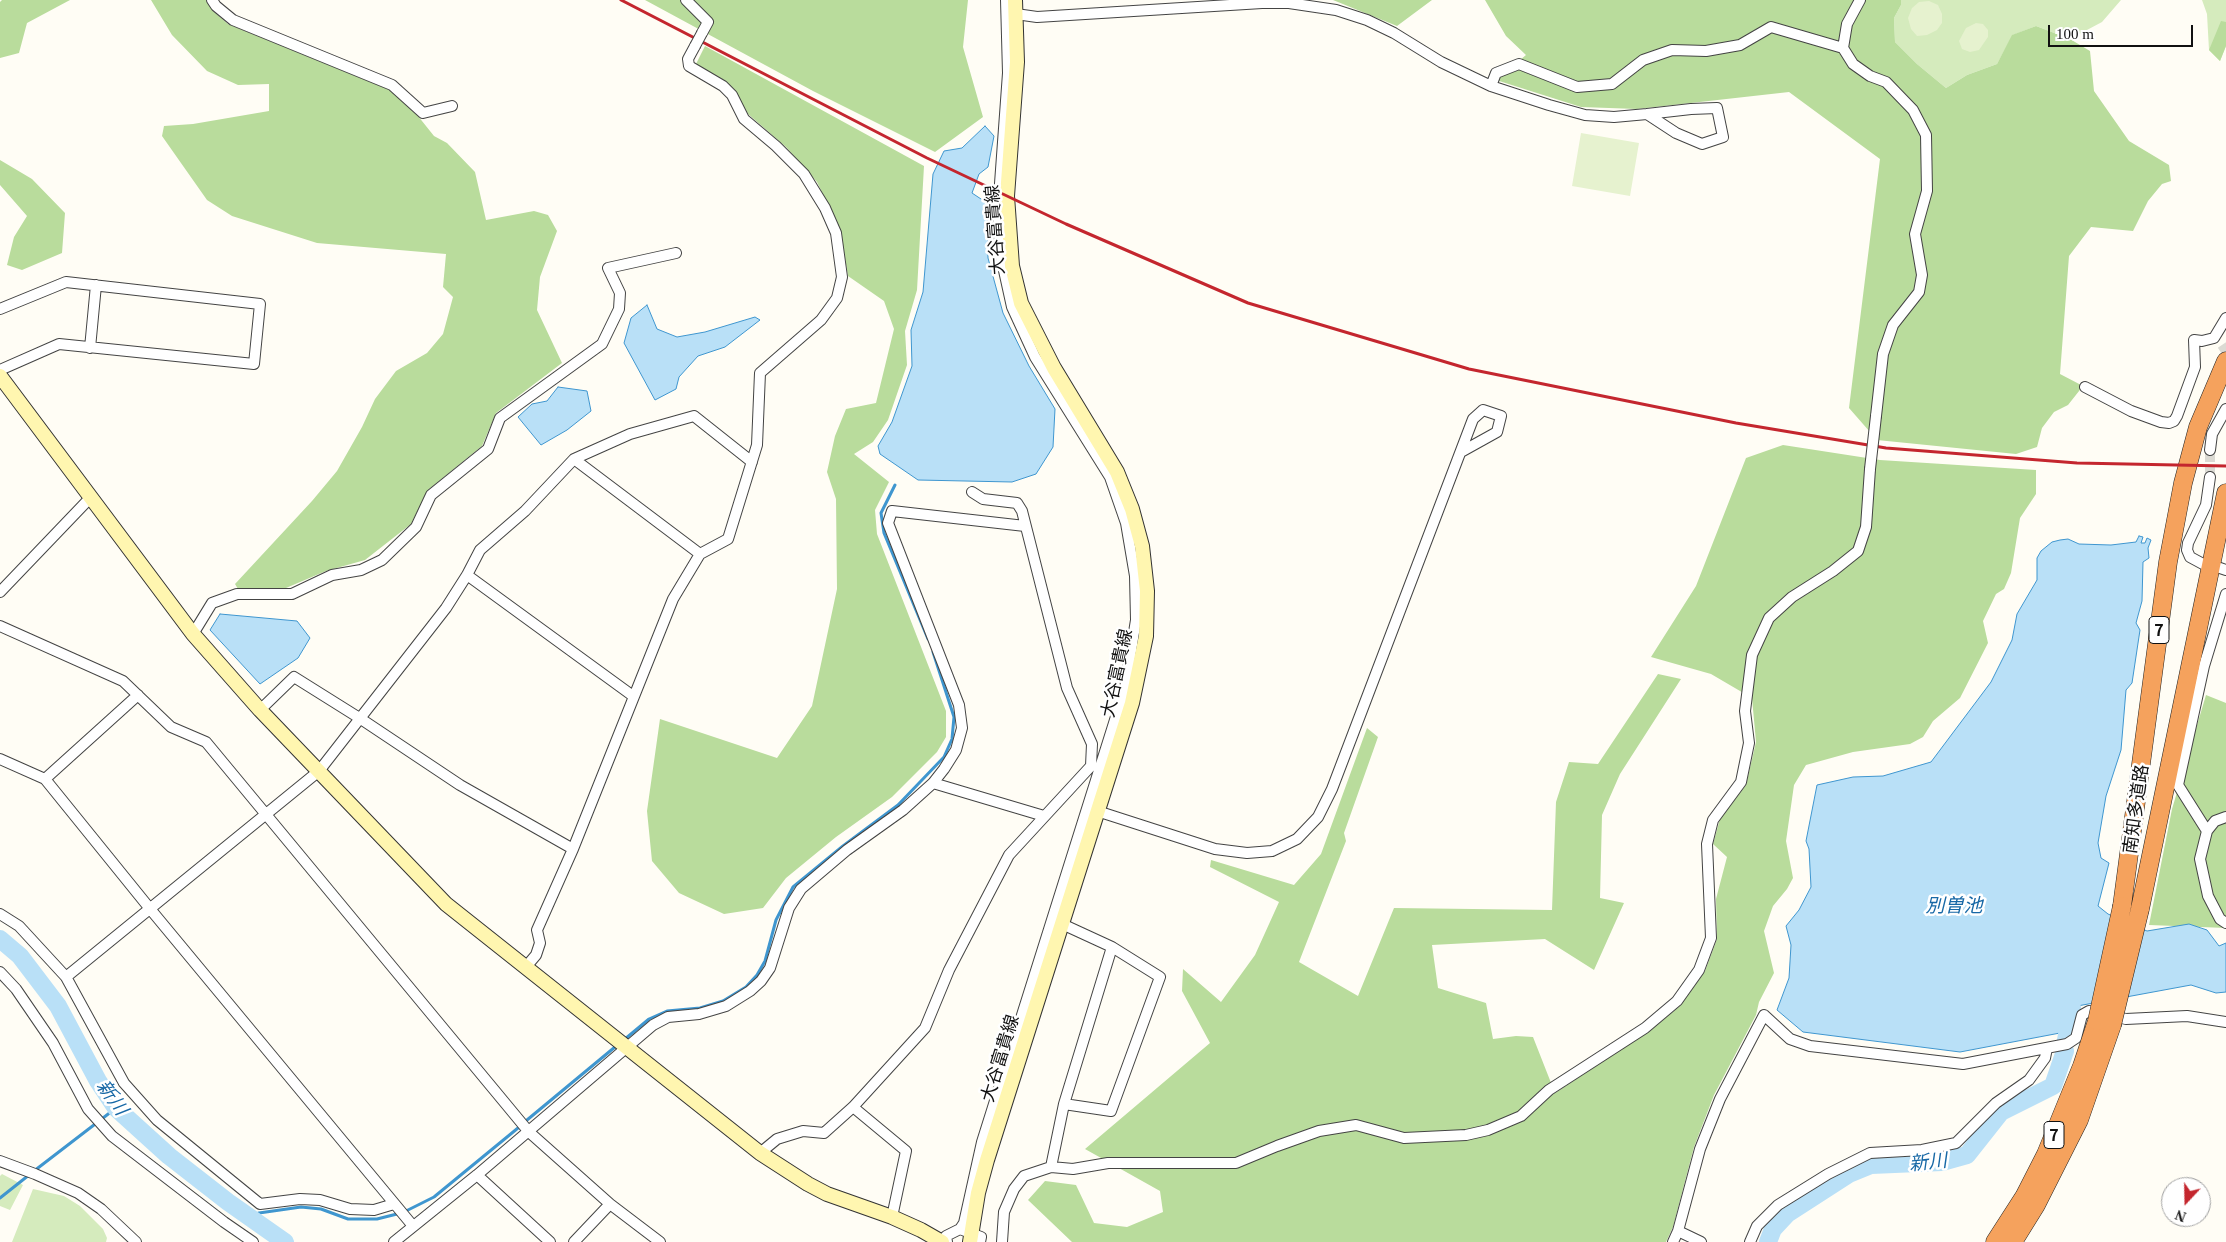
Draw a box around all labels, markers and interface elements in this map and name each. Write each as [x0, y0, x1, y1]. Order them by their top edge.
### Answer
scale bar [2051, 15, 2196, 47]
text: 100 m [2056, 26, 2094, 42]
street label: 大谷富貴線 [980, 184, 1008, 276]
road number: 7 [2149, 616, 2169, 644]
street label: 大谷富貴線 [1096, 627, 1136, 719]
street label: 南知多道路 [2118, 763, 2152, 855]
water label: 別曽池 [1926, 894, 1982, 916]
street label: 大谷富貴線 [976, 1012, 1022, 1104]
water label: 新川 [93, 1075, 133, 1119]
road number: 7 [2044, 1122, 2064, 1148]
water label: 新川 [1908, 1148, 1948, 1174]
north arrow [2161, 1177, 2211, 1227]
text: N [2173, 1207, 2188, 1224]

